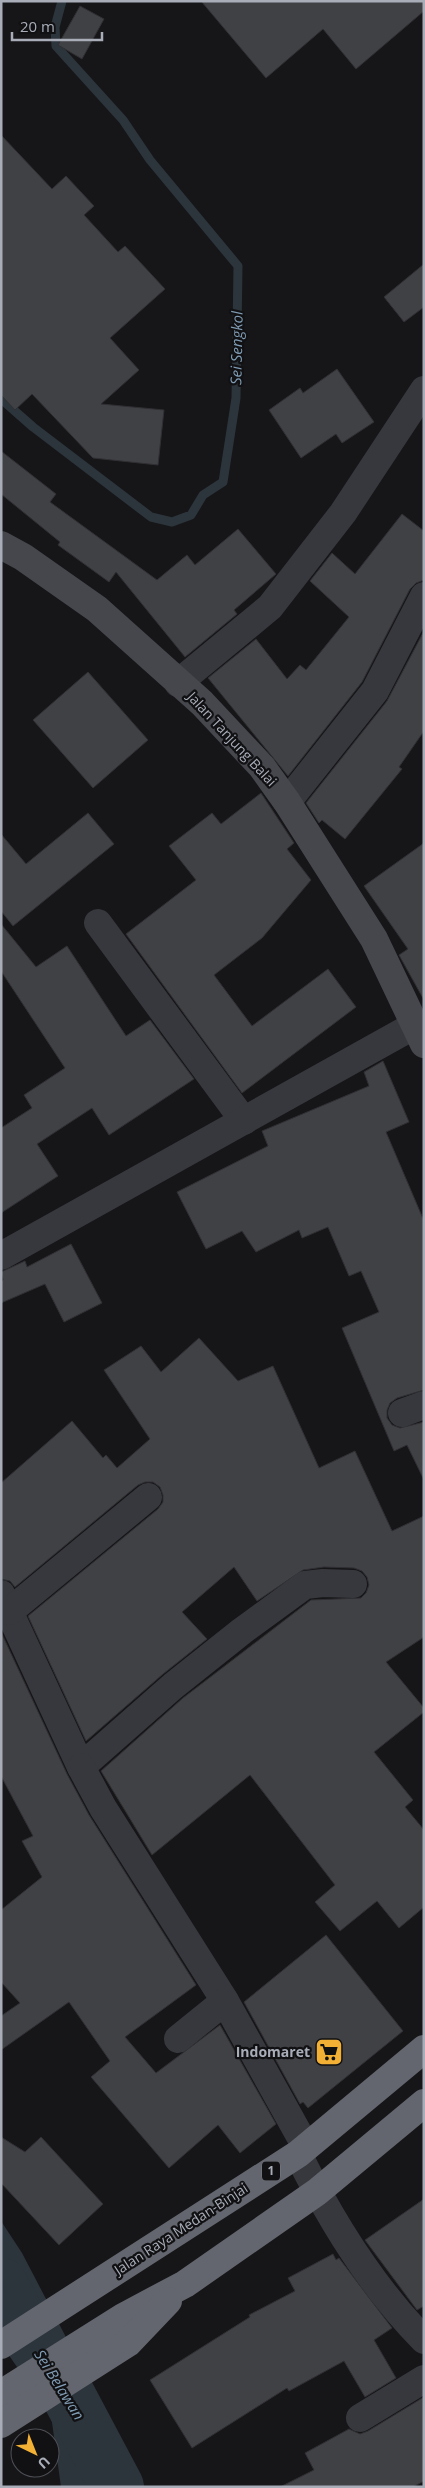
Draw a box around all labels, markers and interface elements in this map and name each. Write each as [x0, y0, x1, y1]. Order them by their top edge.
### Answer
scale bar [12, 10, 102, 42]
text: 20 m [20, 16, 55, 36]
water label: Sei Sengkol [225, 310, 247, 385]
street label: Jalan Tanjung Balai [182, 686, 281, 790]
supermarket icon: Indomaret [314, 2037, 344, 2067]
place label: Indomaret [236, 2042, 310, 2061]
road number: 1 [262, 2162, 280, 2180]
street label: Jalan Raya Medan-Binjai [109, 2178, 251, 2280]
water label: Sei Belawan [30, 2346, 89, 2423]
north arrow [10, 2428, 60, 2478]
text: U [34, 2452, 55, 2473]

